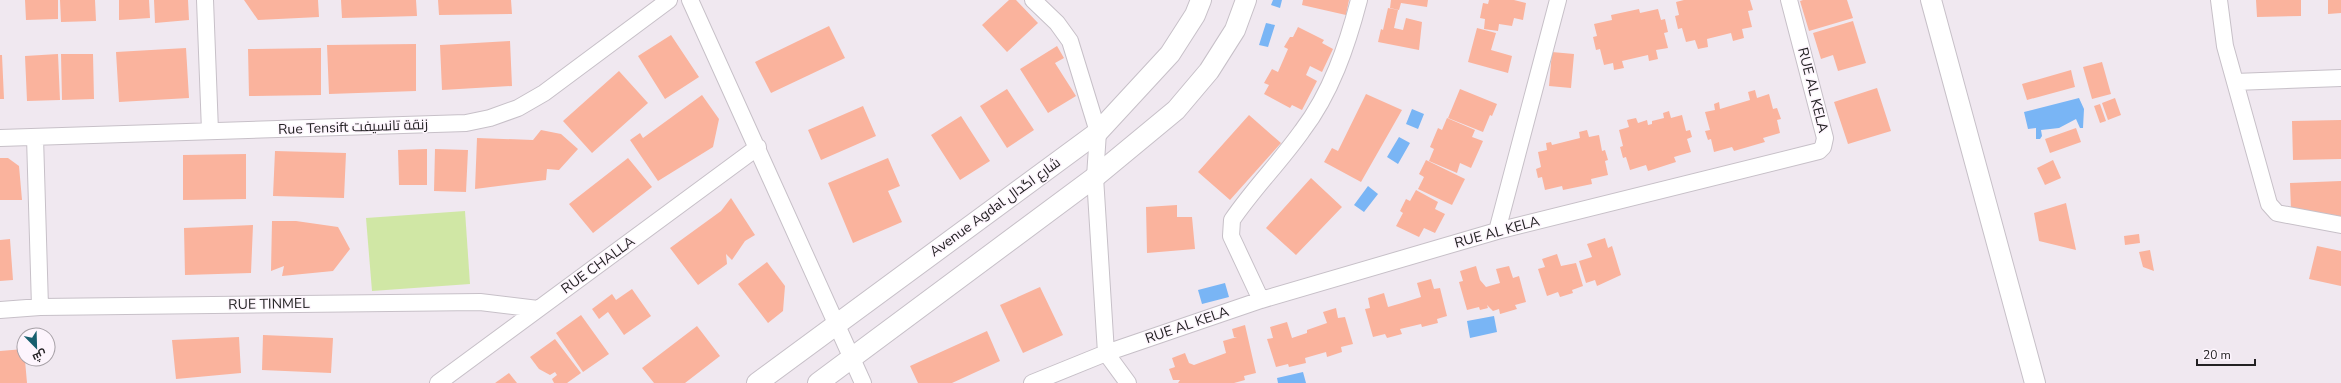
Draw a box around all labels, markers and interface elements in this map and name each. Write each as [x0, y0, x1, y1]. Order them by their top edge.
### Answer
street label: RUE AL KELA [1793, 45, 1833, 135]
street label: Rue Tensift زنقة تانسيفت [278, 115, 428, 139]
street label: Avenue Agdal شارع اگدال [926, 153, 1064, 261]
street label: RUE AL KELA [1452, 212, 1542, 252]
street label: RUE CHALLA [557, 232, 639, 298]
street label: RUE TINMEL [228, 294, 310, 314]
street label: RUE AL KELA [1143, 302, 1231, 348]
north arrow [16, 327, 56, 367]
scale bar [2197, 341, 2255, 367]
text: ش [30, 346, 49, 365]
text: 20 m [2203, 347, 2231, 363]

